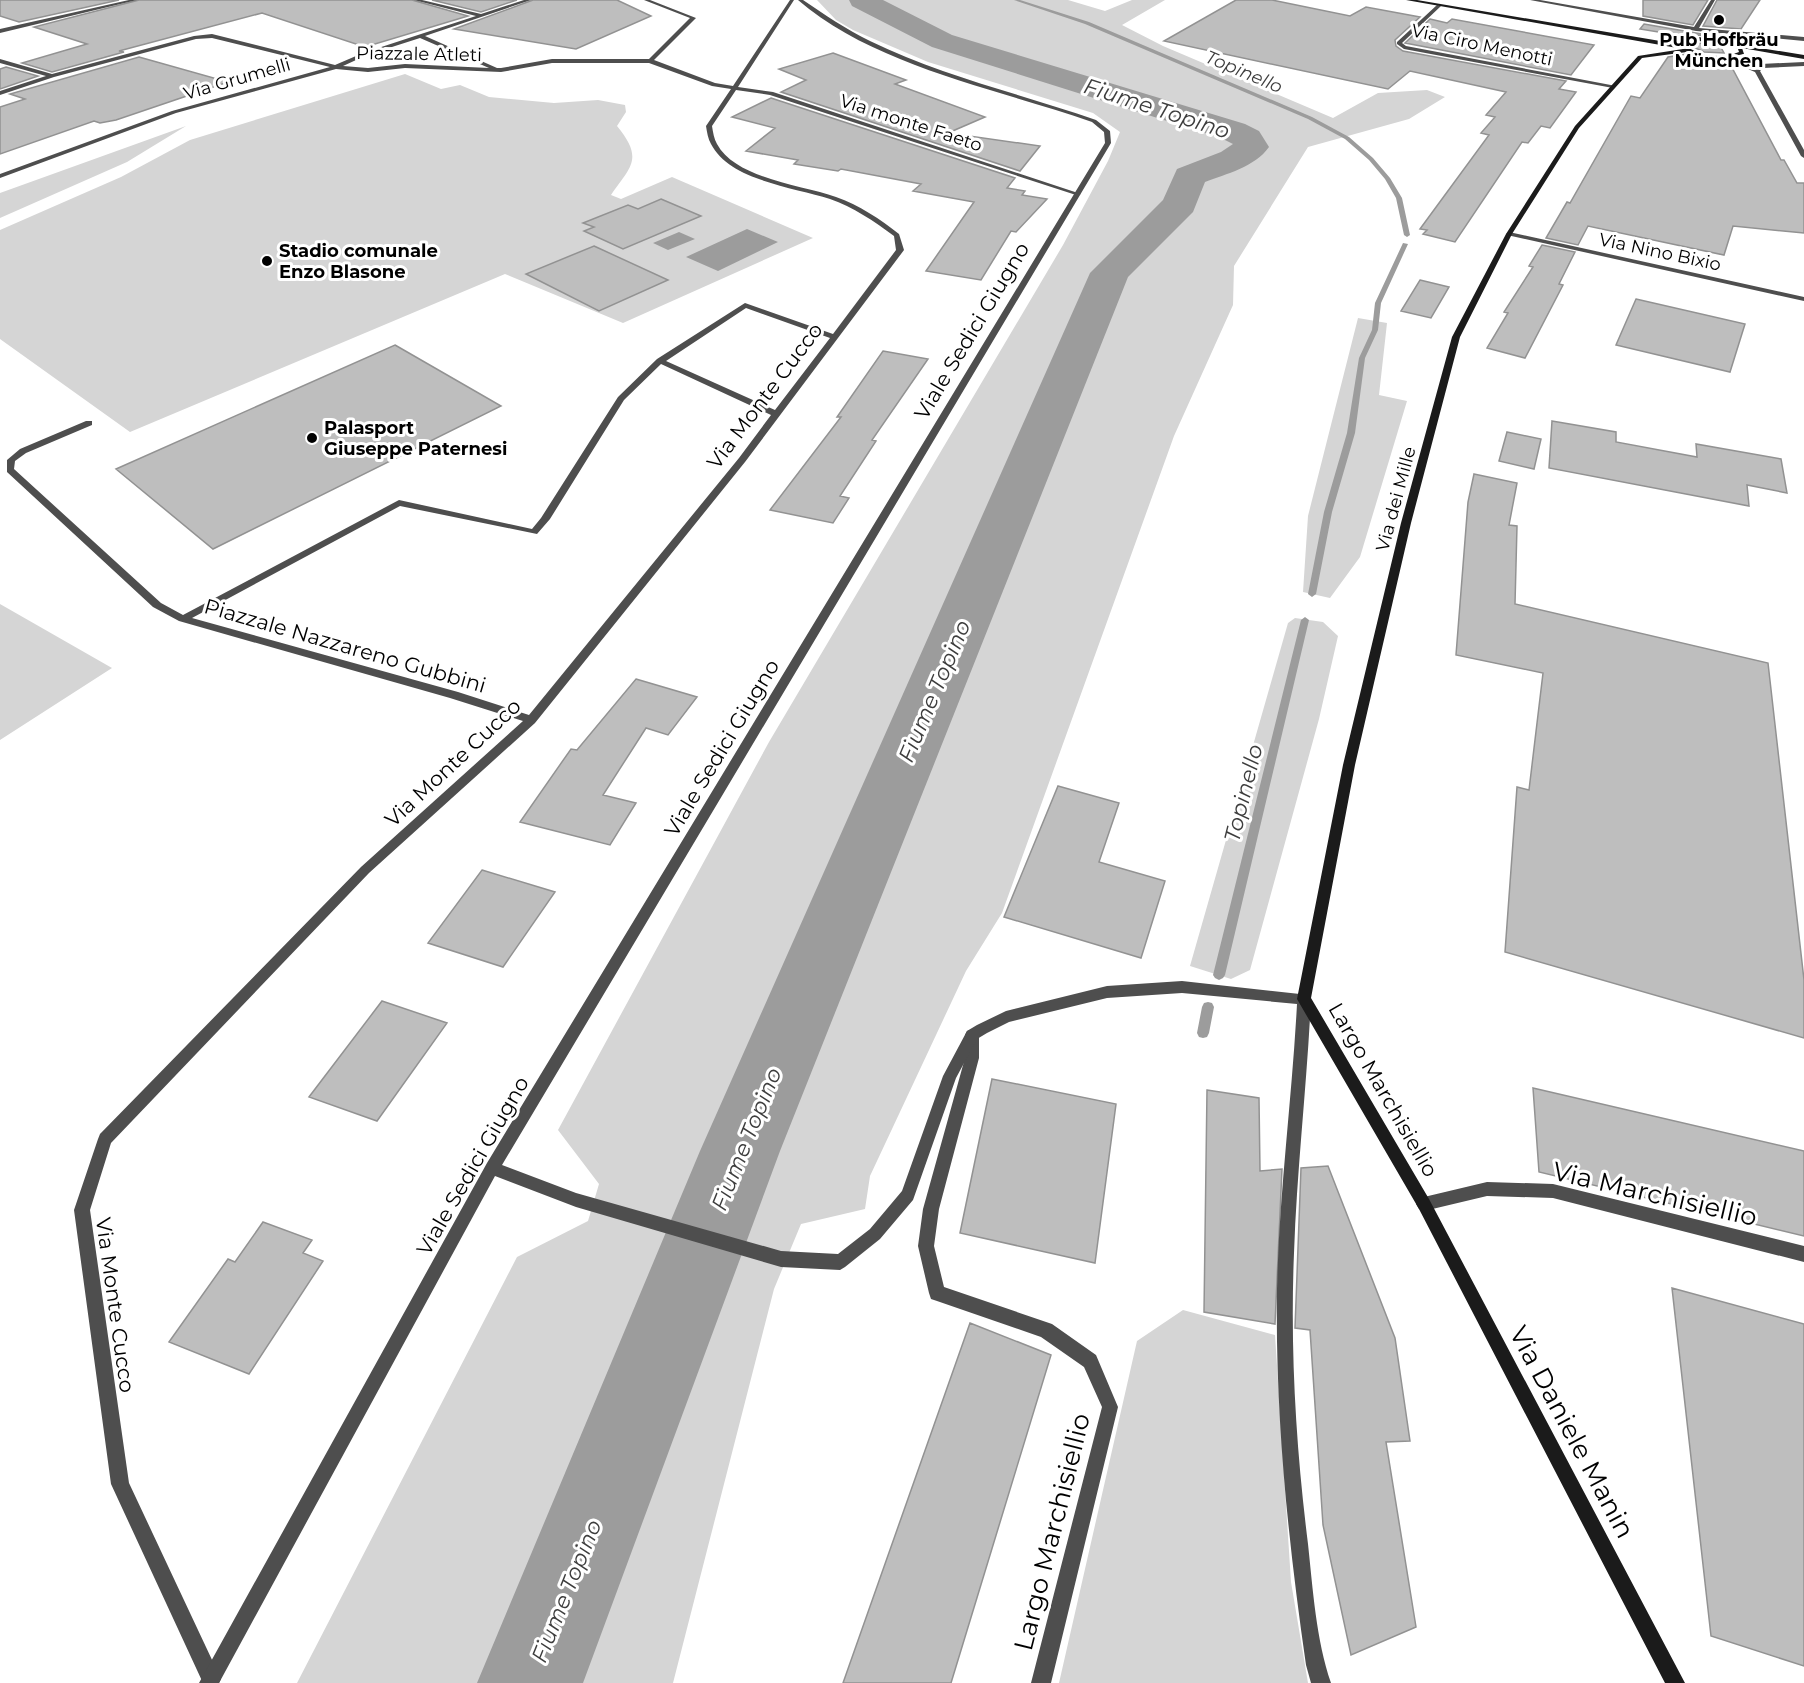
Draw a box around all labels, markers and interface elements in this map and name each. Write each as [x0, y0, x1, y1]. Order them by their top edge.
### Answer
marker: Pub Hofbräu München [1712, 13, 1726, 27]
street label: Via Ciro Menotti [1409, 19, 1555, 71]
place label: Pub Hofbräu München [1659, 29, 1779, 72]
street label: Piazzale Atleti [356, 42, 482, 66]
water label: Topinello [1202, 46, 1286, 98]
street label: Via Grumelli [181, 53, 293, 105]
water label: Fiume Topino [1081, 72, 1233, 145]
street label: Via monte Faeto [837, 90, 985, 156]
street label: Via Nino Bixio [1597, 228, 1723, 276]
street label: Viale Sedici Giugno [909, 238, 1034, 424]
place label: Stadio comunale Enzo Blasone [279, 240, 438, 283]
marker: Stadio comunale Enzo Blasone [260, 254, 274, 268]
street label: Via Monte Cucco [701, 318, 828, 474]
place label: Palasport Giuseppe Paternesi [324, 417, 507, 460]
marker: Palasport Giuseppe Paternesi [305, 431, 319, 445]
street label: Via dei Mille [1371, 444, 1421, 554]
street label: Piazzale Nazzareno Gubbini [201, 593, 489, 698]
water label: Fiume Topino [892, 616, 977, 766]
street label: Viale Sedici Giugno [659, 655, 784, 841]
street label: Via Monte Cucco [380, 693, 526, 832]
water label: Topinello [1218, 741, 1269, 845]
street label: Largo Marchisiellio [1323, 998, 1443, 1181]
water label: Fiume Topino [706, 1064, 787, 1215]
street label: Viale Sedici Giugno [411, 1072, 534, 1260]
street label: Via Marchisiellio [1550, 1155, 1760, 1233]
street label: Via Monte Cucco [91, 1216, 140, 1394]
street label: Via Daniele Manin [1503, 1320, 1641, 1544]
street label: Largo Marchisiellio [1007, 1410, 1097, 1654]
water label: Fiume Topino [526, 1516, 607, 1667]

